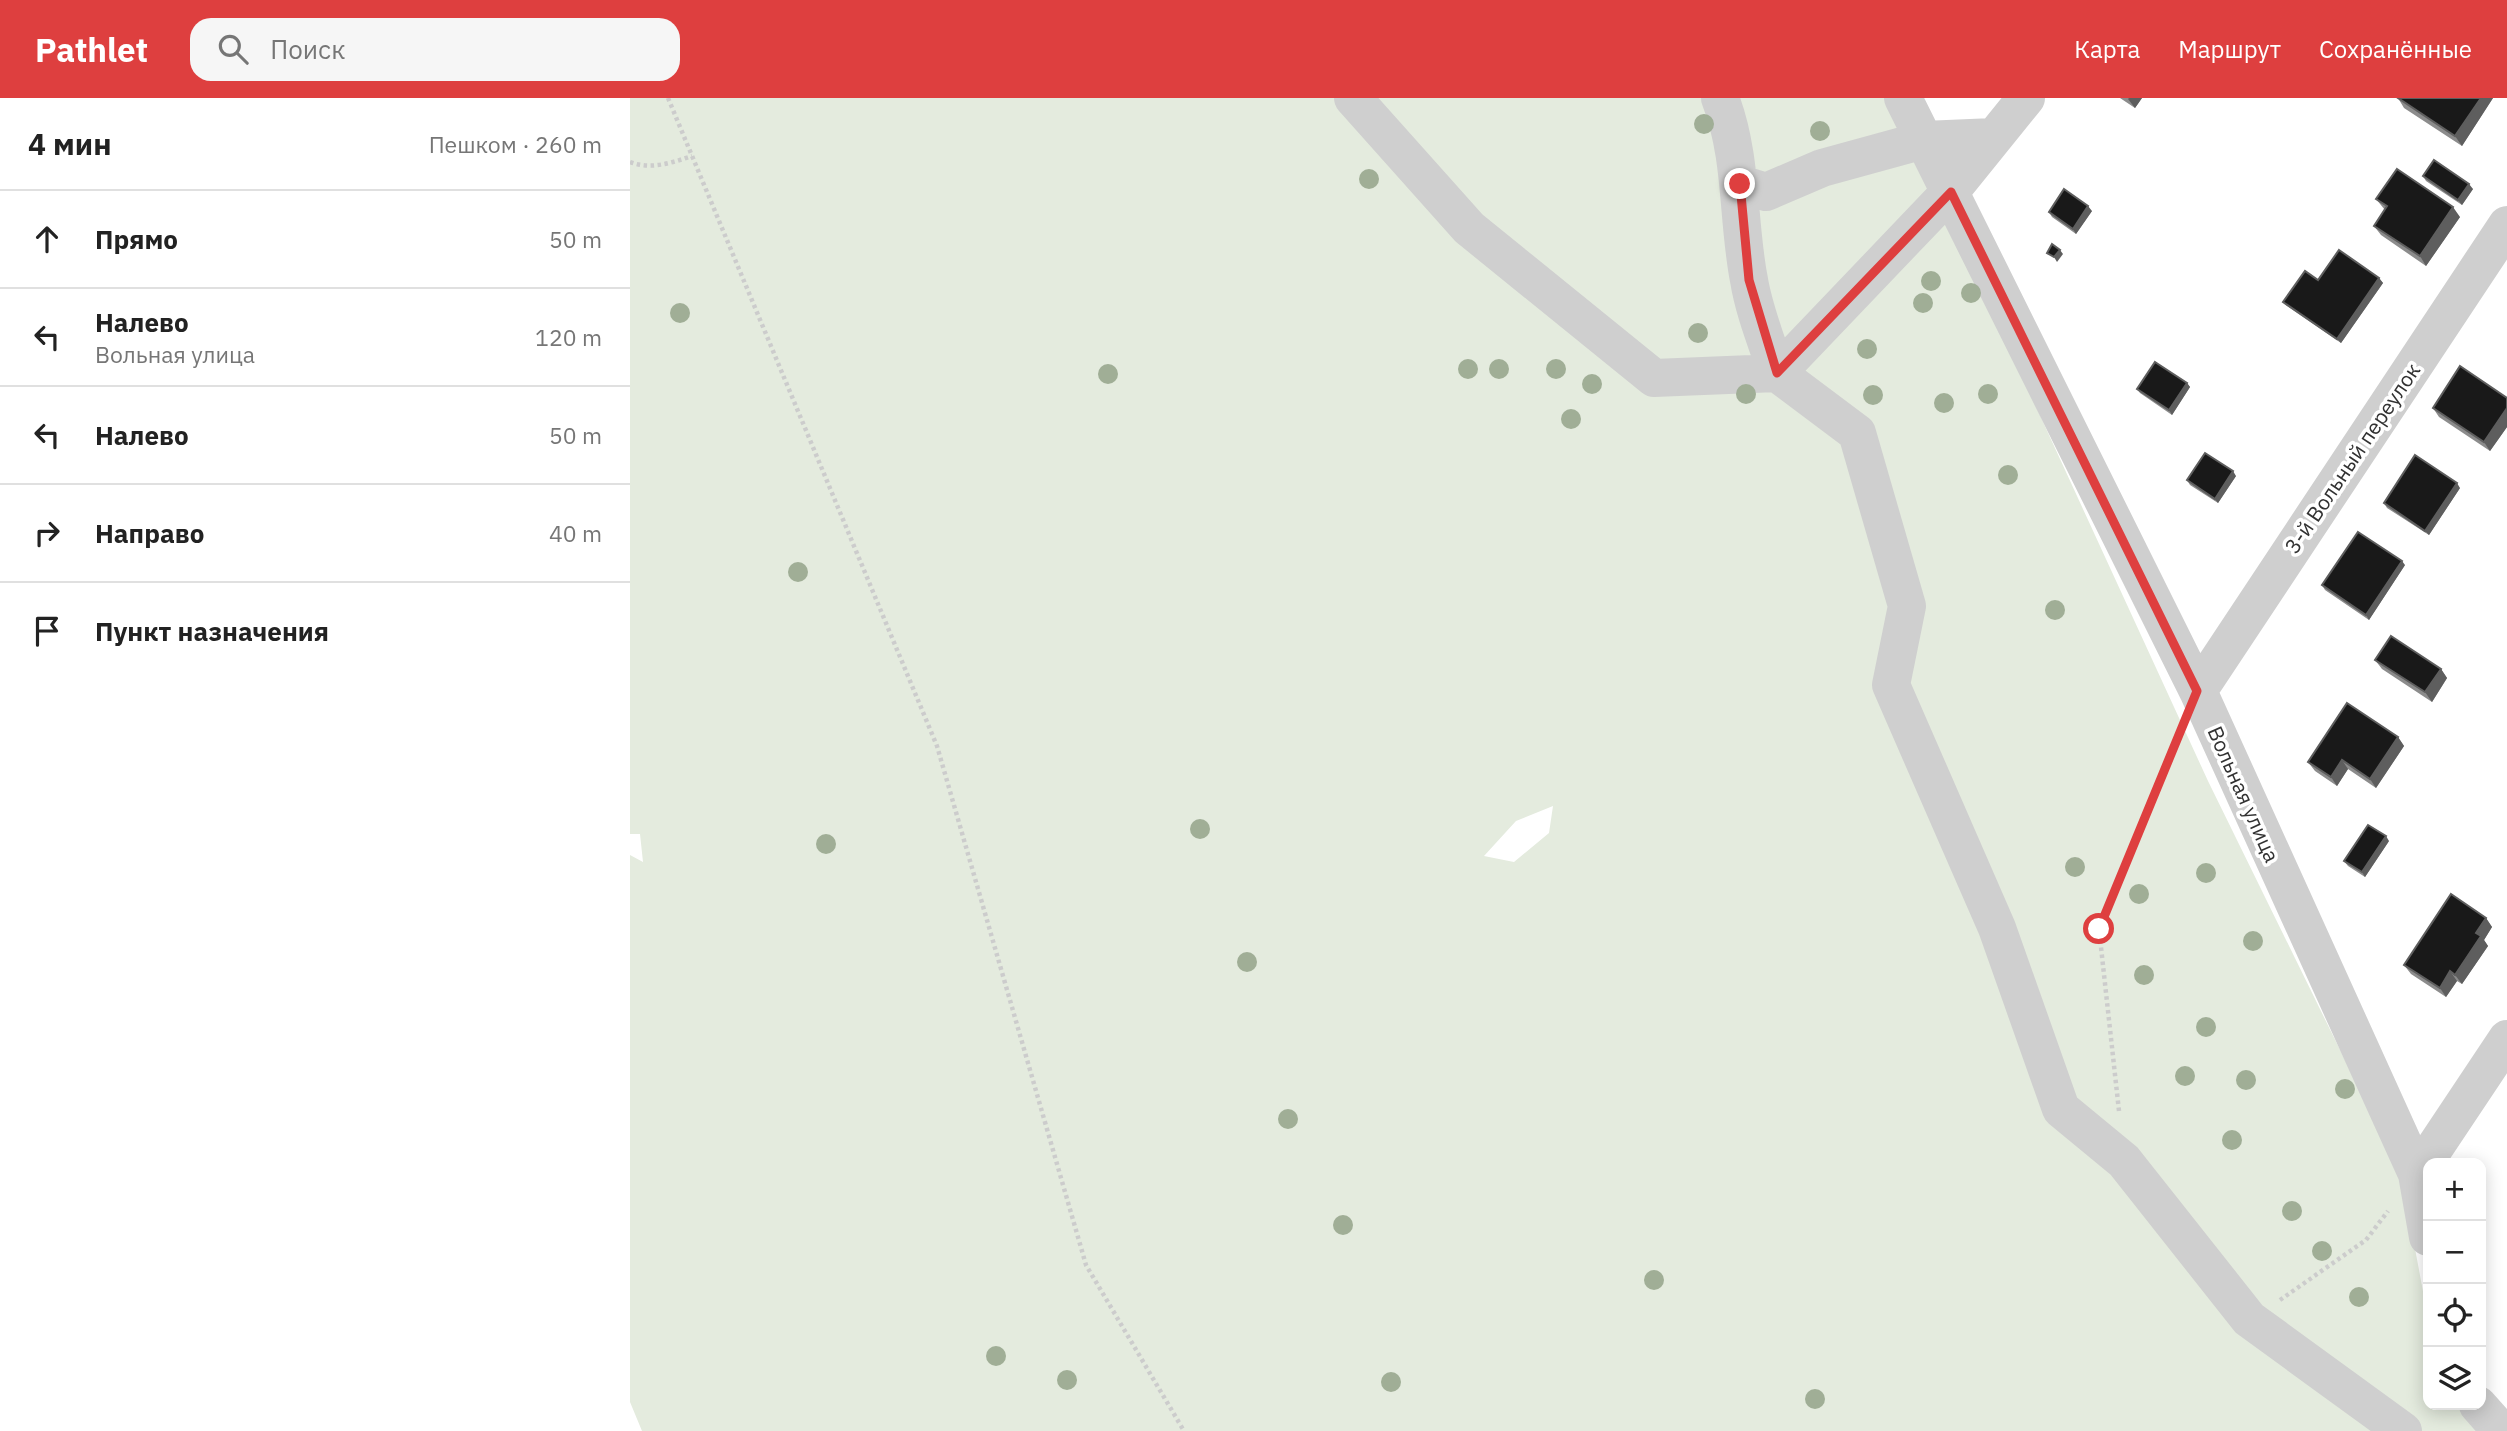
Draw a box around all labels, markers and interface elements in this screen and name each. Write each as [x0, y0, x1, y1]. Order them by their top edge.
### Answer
search box [190, 18, 680, 81]
text: Pathlet [35, 28, 148, 71]
icon: search [214, 30, 252, 68]
text: Поиск [270, 32, 345, 66]
text: Карта [2074, 33, 2140, 65]
text: Маршрут [2178, 33, 2281, 65]
text: Сохранённые [2319, 33, 2472, 65]
text: 4 мин [28, 124, 112, 163]
text: Пешком · 260 m [429, 129, 602, 159]
route end [1724, 168, 1755, 199]
icon: ahead [28, 220, 66, 258]
text: Прямо [95, 222, 178, 256]
text: 50 m [549, 224, 602, 254]
text: Налево [95, 305, 189, 339]
icon: left [28, 318, 66, 356]
text: 120 m [535, 322, 602, 352]
text: Вольная улица [95, 339, 255, 369]
street label: 3-й Вольный переулок [2278, 357, 2426, 559]
icon: left [28, 416, 66, 454]
text: Налево [95, 418, 189, 452]
text: 50 m [549, 420, 602, 450]
icon: right [28, 514, 66, 552]
text: Направо [95, 516, 204, 550]
text: 40 m [549, 518, 602, 548]
icon: arrive [28, 612, 66, 650]
text: Пункт назначения [95, 614, 329, 648]
street label: Вольная улица [2201, 722, 2287, 866]
route start [2083, 913, 2114, 944]
map controls [2423, 1158, 2486, 1410]
button: + [2423, 1158, 2486, 1221]
button: − [2423, 1221, 2486, 1284]
button: locate [2423, 1284, 2486, 1347]
button: layers [2423, 1347, 2486, 1410]

